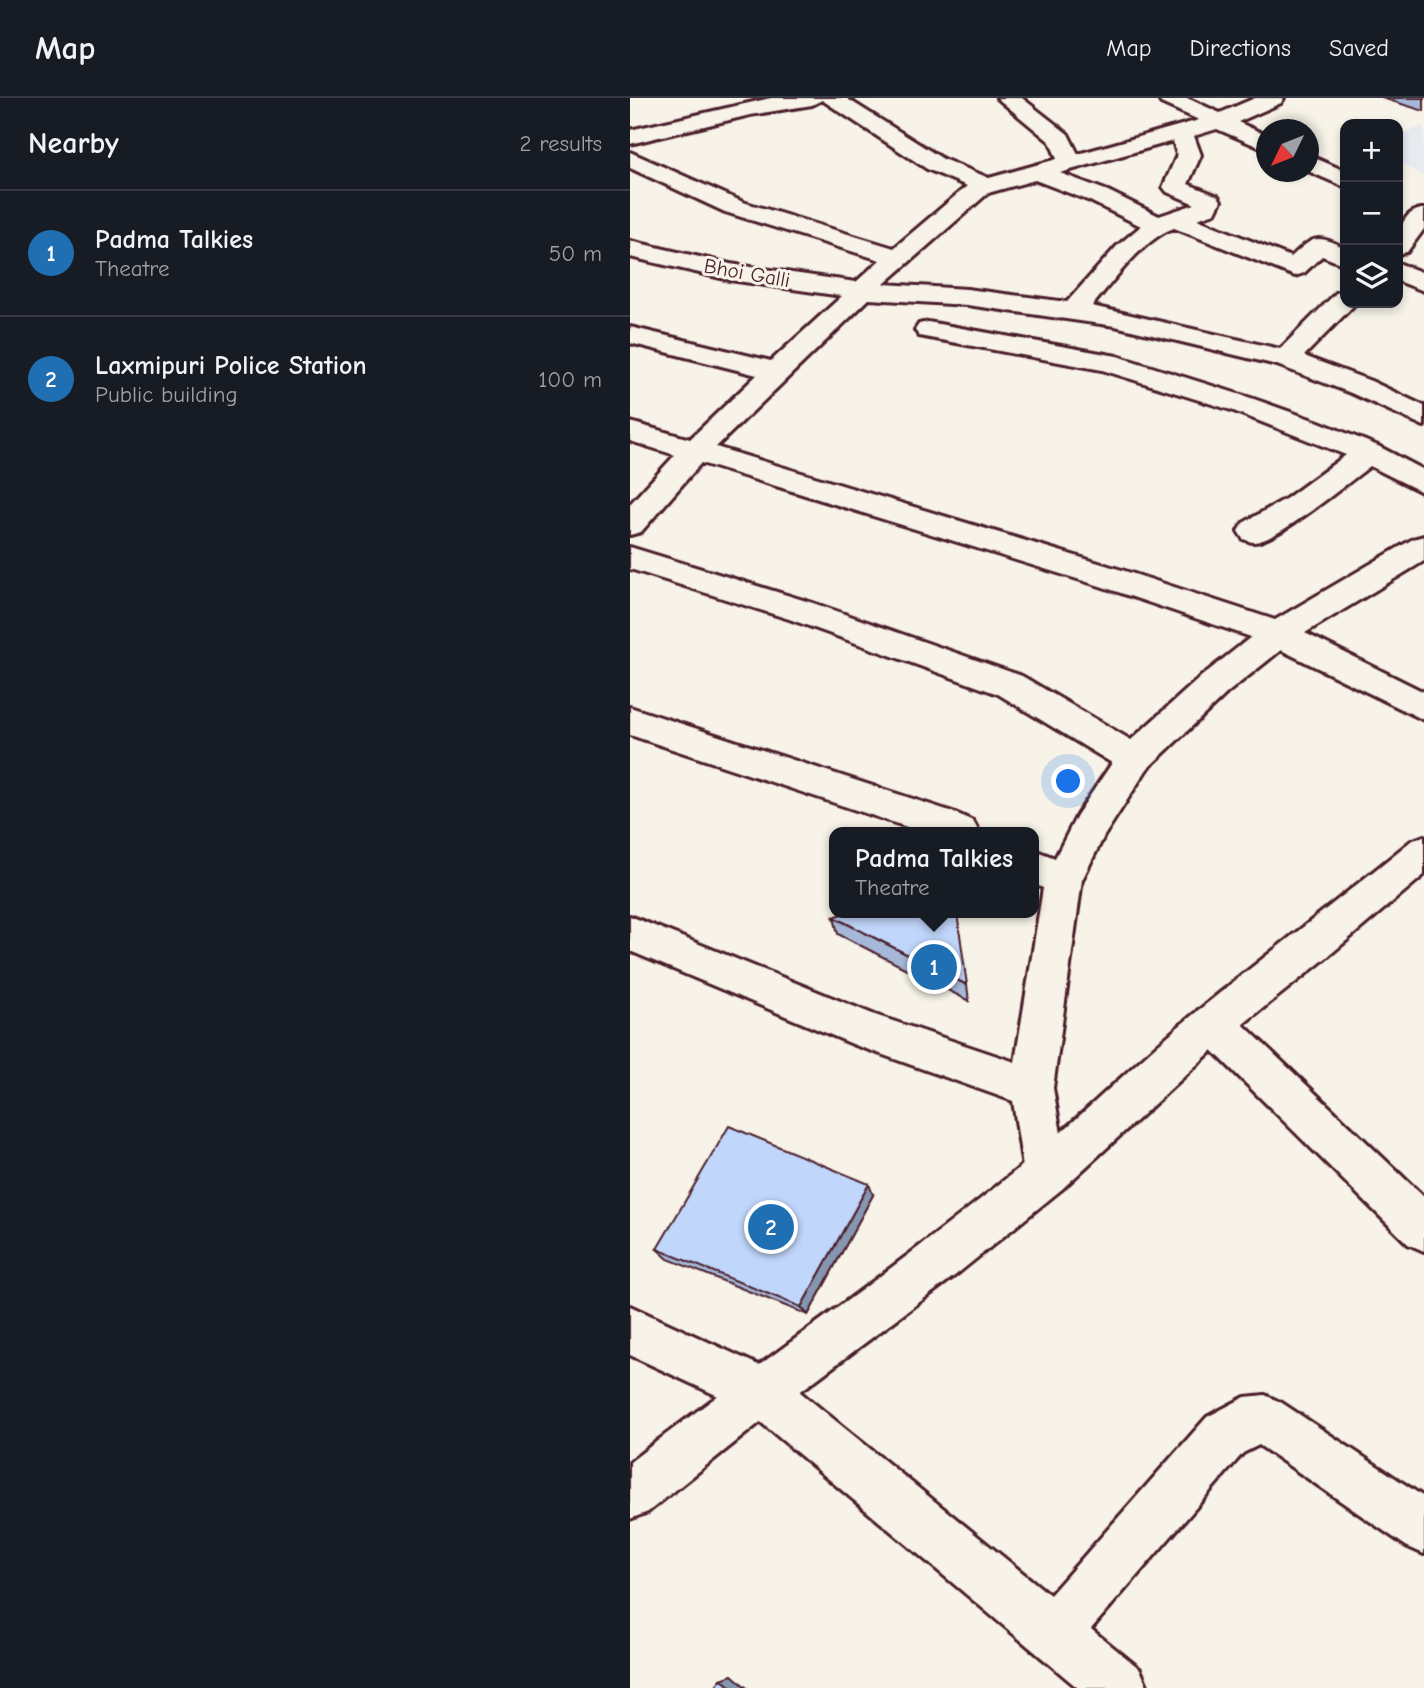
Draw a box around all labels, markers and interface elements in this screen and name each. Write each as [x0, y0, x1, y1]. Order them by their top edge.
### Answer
text: Map [35, 29, 96, 67]
text: Map [1106, 34, 1152, 62]
text: Directions [1190, 34, 1291, 62]
text: Saved [1329, 34, 1389, 62]
north arrow [1256, 119, 1319, 182]
map controls [1340, 119, 1403, 308]
button: + [1340, 119, 1403, 182]
text: Nearby [28, 126, 119, 161]
text: 2 results [520, 130, 602, 157]
button: − [1340, 182, 1403, 245]
text: Padma Talkies [95, 225, 253, 255]
text: 1 [46, 240, 56, 267]
text: 50 m [549, 240, 602, 267]
button: layers [1340, 245, 1403, 308]
street label: Bhoi Galli [702, 254, 792, 292]
text: Theatre [95, 255, 170, 282]
text: Laxmipuri Police Station [95, 351, 367, 381]
text: 2 [45, 366, 57, 393]
text: 100 m [538, 366, 602, 393]
text: Public building [95, 381, 238, 408]
your location [1051, 764, 1085, 798]
popup [829, 827, 1039, 918]
text: Padma Talkies [855, 844, 1013, 874]
text: Theatre [855, 874, 930, 901]
pin: 1 [911, 941, 957, 993]
pin: 2 [748, 1201, 794, 1253]

